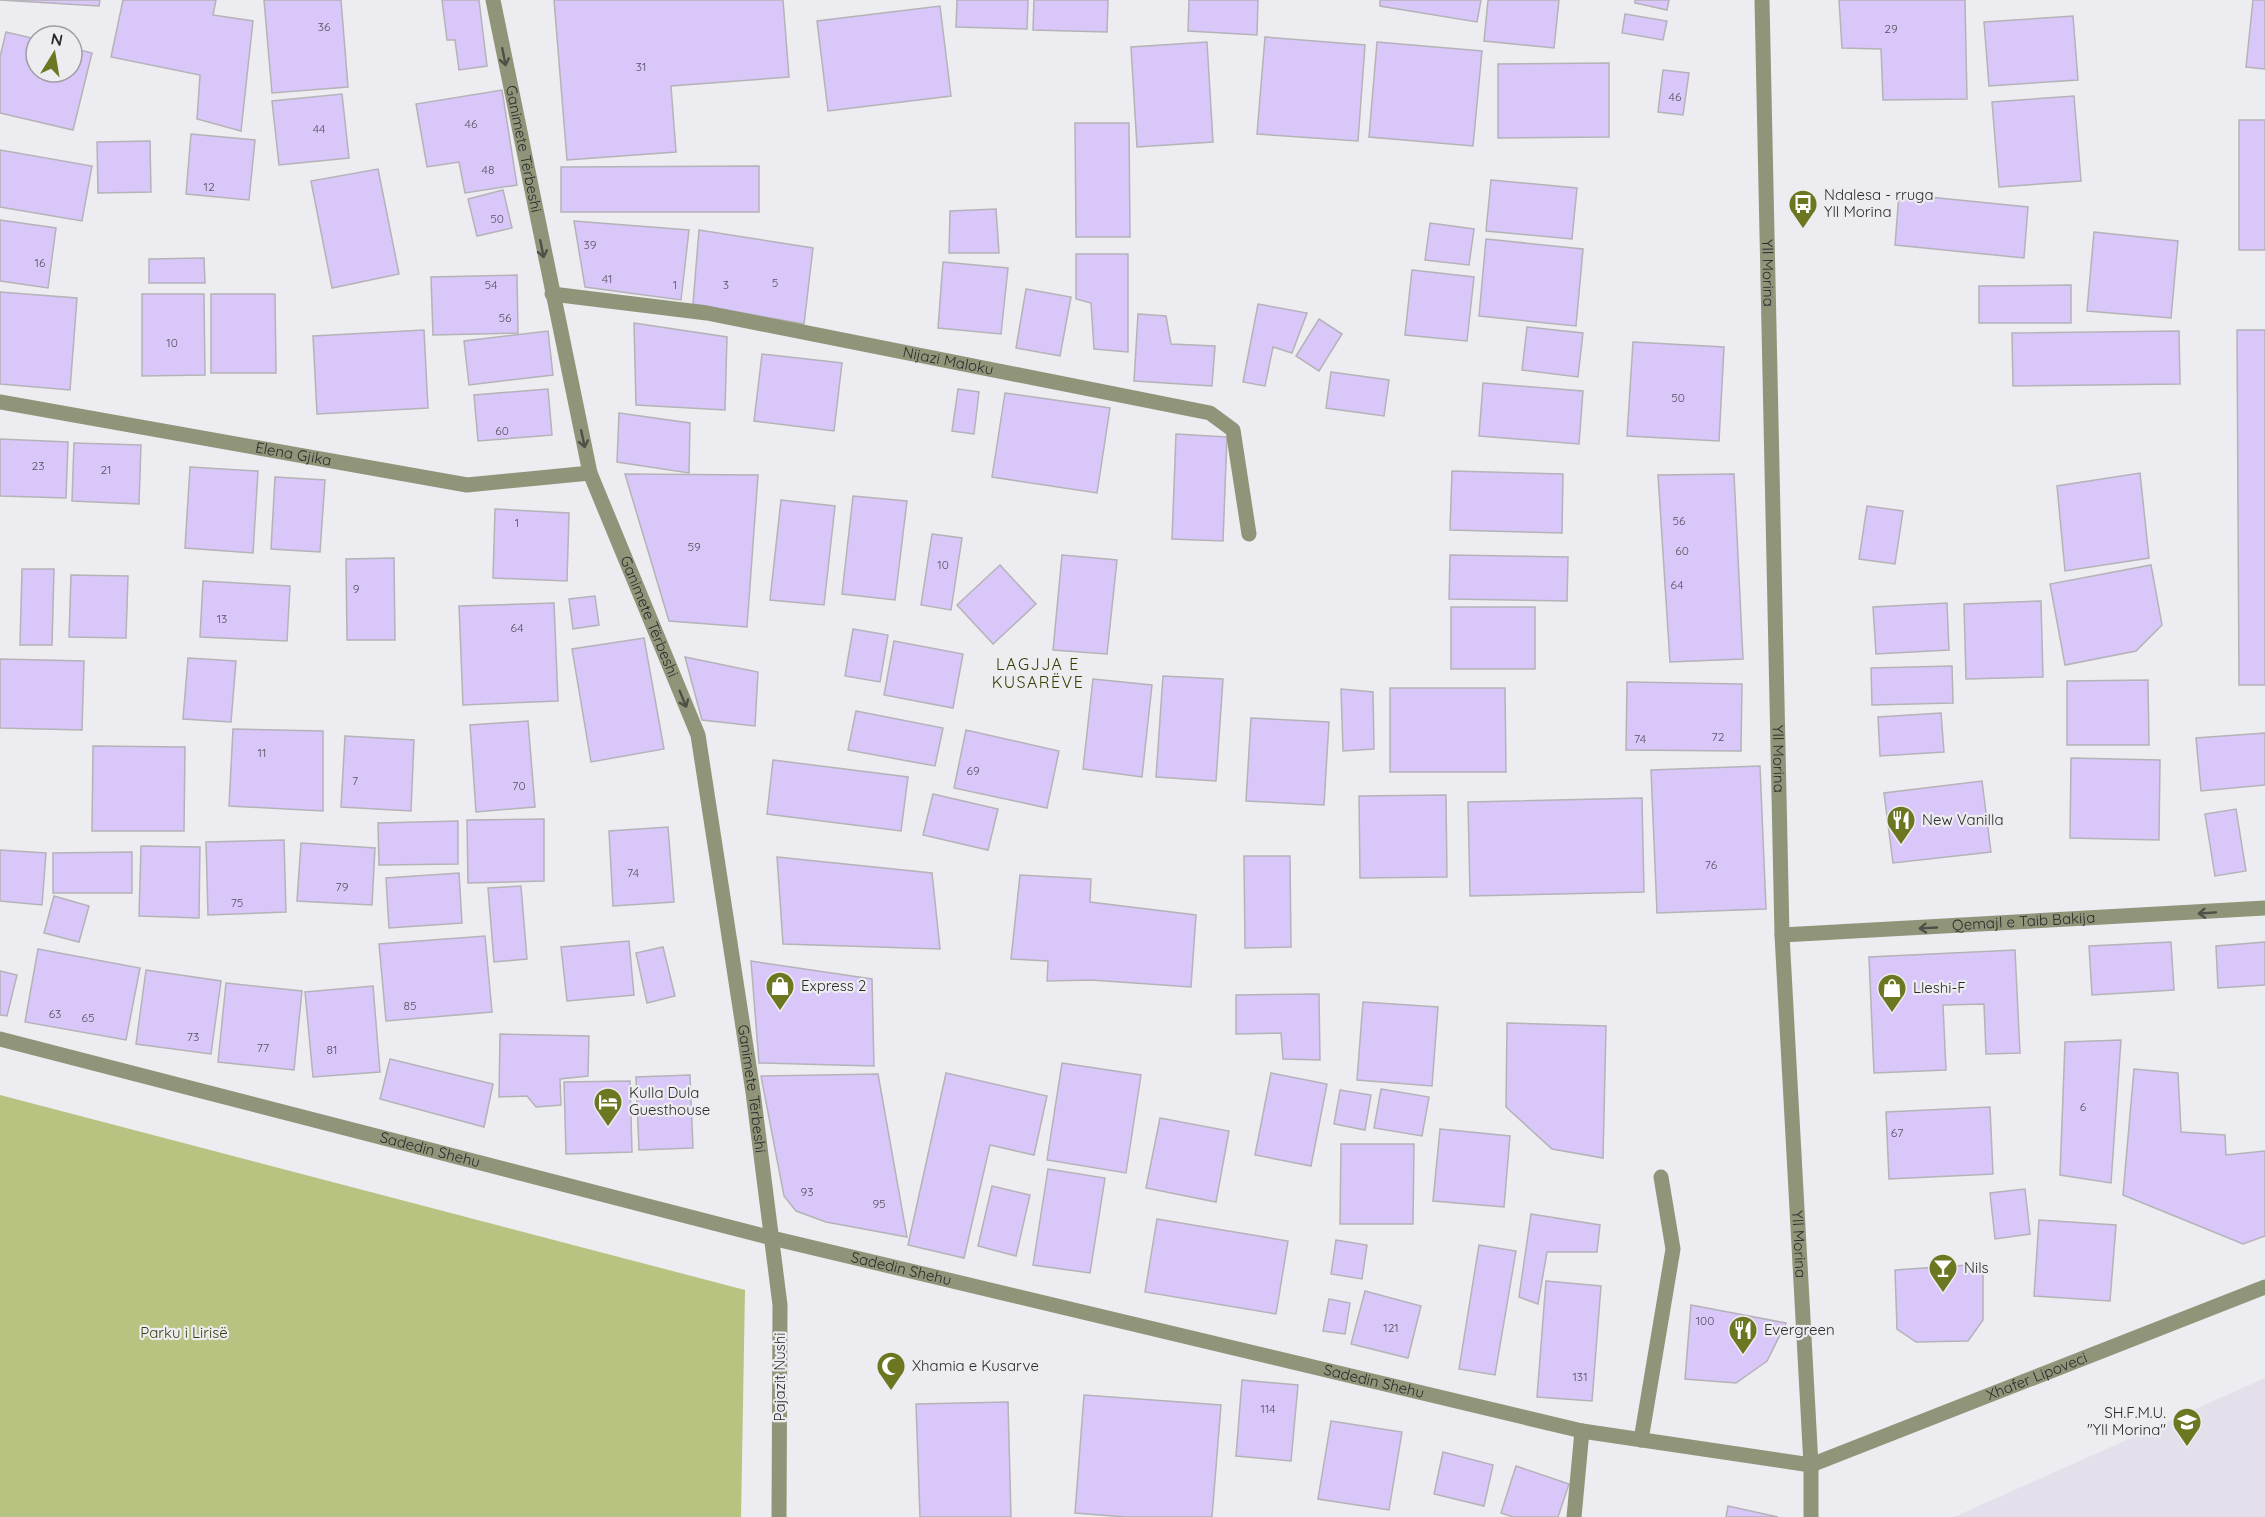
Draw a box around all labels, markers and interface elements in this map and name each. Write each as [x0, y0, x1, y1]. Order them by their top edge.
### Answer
house number: 36 [318, 19, 331, 34]
house number: 29 [1884, 21, 1898, 36]
north arrow [24, 24, 84, 84]
text: N [49, 28, 65, 50]
one-way arrow [499, 47, 510, 67]
house number: 31 [636, 59, 646, 74]
street label: Ganimete Tërbeshi [502, 84, 546, 214]
house number: 46 [1669, 89, 1682, 104]
house number: 46 [465, 116, 478, 131]
house number: 44 [313, 121, 325, 136]
house number: 48 [482, 162, 494, 177]
house number: 12 [203, 179, 215, 194]
place label: Ndalesa - rruga Yll Morina [1824, 185, 1933, 221]
bus stop icon: Ndalesa - rruga Yll Morina [1787, 188, 1819, 230]
house number: 50 [490, 211, 504, 226]
house number: 39 [584, 237, 597, 252]
one-way arrow [537, 239, 549, 258]
street label: Yll Morina [1758, 239, 1779, 307]
house number: 16 [35, 255, 46, 270]
house number: 41 [602, 271, 612, 286]
house number: 5 [772, 275, 778, 290]
house number: 54 [485, 277, 497, 292]
house number: 1 [673, 277, 677, 292]
house number: 3 [723, 277, 729, 292]
house number: 56 [499, 310, 512, 325]
house number: 10 [166, 335, 178, 350]
street label: Nijazi Maloku [901, 342, 995, 379]
house number: 50 [1671, 390, 1685, 405]
house number: 60 [495, 423, 509, 438]
one-way arrow [578, 429, 589, 449]
street label: Elena Gjika [254, 438, 333, 470]
house number: 23 [32, 458, 44, 473]
house number: 21 [100, 462, 112, 477]
house number: 56 [1673, 513, 1686, 528]
house number: 1 [515, 515, 519, 530]
house number: 59 [687, 539, 701, 554]
house number: 60 [1675, 543, 1689, 558]
street label: Ganimete Tërbeshi [616, 553, 683, 680]
house number: 10 [937, 557, 949, 572]
house number: 64 [1671, 577, 1683, 592]
house number: 9 [353, 581, 360, 596]
house number: 13 [217, 611, 227, 626]
house number: 64 [511, 620, 523, 635]
district label: LAGJJA E KUSARËVE [992, 654, 1084, 692]
one-way arrow [678, 689, 689, 708]
street label: Yll Morina [1769, 725, 1789, 793]
house number: 72 [1712, 729, 1725, 744]
house number: 74 [1634, 731, 1646, 746]
house number: 11 [258, 745, 266, 760]
house number: 69 [966, 763, 980, 778]
house number: 7 [352, 773, 358, 788]
house number: 70 [512, 778, 526, 793]
restaurant icon: New Vanilla [1885, 804, 1917, 846]
place label: New Vanilla [1922, 810, 2004, 829]
house number: 76 [1705, 857, 1718, 872]
house number: 74 [627, 865, 639, 880]
house number: 79 [336, 879, 349, 894]
house number: 75 [231, 895, 243, 910]
one-way arrow [2197, 907, 2217, 918]
street label: Qemajl e Taib Bakija [1951, 908, 2096, 934]
one-way arrow [1919, 922, 1939, 933]
shop icon: Express 2 [764, 970, 796, 1012]
shop icon: Lleshi-F [1876, 972, 1908, 1014]
place label: Express 2 [801, 976, 866, 995]
place label: Lleshi-F [1913, 978, 1966, 997]
house number: 85 [403, 998, 417, 1013]
house number: 63 [49, 1006, 61, 1021]
house number: 65 [82, 1010, 95, 1025]
street label: Ganimete Tërbeshi [734, 1023, 771, 1154]
house number: 73 [187, 1029, 199, 1044]
house number: 77 [257, 1040, 269, 1055]
house number: 81 [327, 1042, 337, 1057]
place label: Kulla Dula Guesthouse [629, 1083, 710, 1119]
hotel icon: Kulla Dula Guesthouse [592, 1086, 624, 1128]
house number: 6 [2080, 1099, 2087, 1114]
house number: 67 [1891, 1125, 1903, 1140]
street label: Sadedin Shehu [378, 1127, 482, 1171]
house number: 93 [801, 1184, 813, 1199]
house number: 95 [872, 1196, 886, 1211]
street label: Yll Morina [1788, 1210, 1811, 1279]
street label: Sadedin Shehu [849, 1247, 953, 1289]
bar icon: Nils [1927, 1252, 1959, 1294]
place label: Nils [1964, 1258, 1989, 1277]
house number: 100 [1696, 1313, 1714, 1328]
restaurant icon: Evergreen [1727, 1314, 1759, 1356]
house number: 121 [1383, 1320, 1399, 1335]
place label: Evergreen [1764, 1320, 1835, 1339]
park label: Parku i Lirisë [140, 1323, 228, 1342]
street label: Pajazit Nushi [770, 1333, 789, 1421]
street label: Xhafer Lipoveci [1984, 1348, 2090, 1404]
mosque icon: Xhamia e Kusarve [875, 1350, 907, 1392]
place label: Xhamia e Kusarve [912, 1356, 1039, 1375]
street label: Sadedin Shehu [1322, 1360, 1426, 1402]
house number: 131 [1572, 1369, 1588, 1384]
house number: 114 [1260, 1401, 1276, 1416]
place label: SH.F.M.U. "Yll Morina" [2087, 1403, 2166, 1439]
school or university icon: SH.F.M.U. "Yll Morina" [2171, 1406, 2203, 1448]

